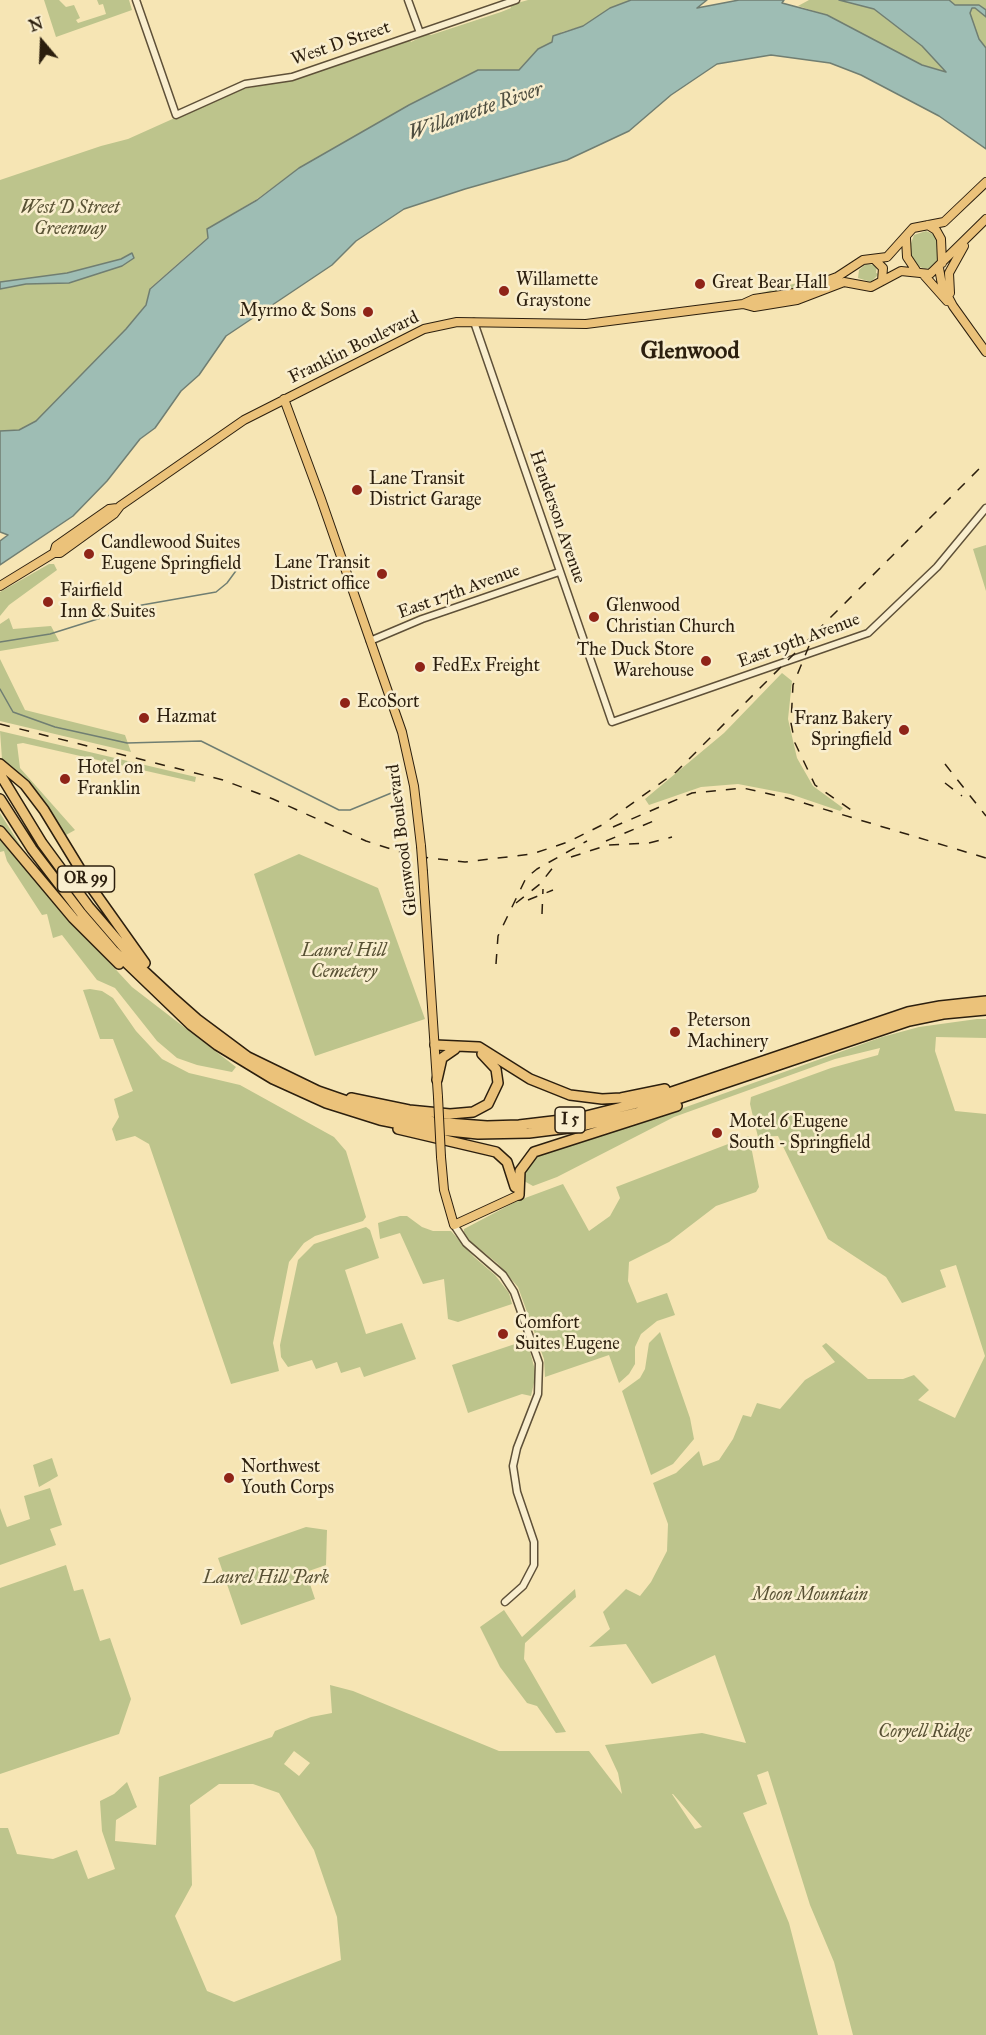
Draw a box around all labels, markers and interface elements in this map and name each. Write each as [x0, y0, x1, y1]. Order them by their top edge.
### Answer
north arrow [12, 12, 72, 72]
text: N [26, 13, 45, 36]
street label: West D Street [289, 17, 393, 71]
water label: Willamette River [406, 78, 546, 146]
park label: West D Street Greenway [20, 198, 120, 240]
place label: Willamette Graystone [516, 270, 598, 312]
place label: Great Bear Hall [712, 273, 828, 295]
marker: Great Bear Hall [693, 277, 707, 291]
marker: Willamette Graystone [497, 284, 511, 298]
place label: Myrmo & Sons [240, 301, 356, 323]
marker: Myrmo & Sons [361, 305, 375, 319]
street label: Franklin Boulevard [285, 307, 423, 389]
district label: Glenwood [641, 338, 739, 366]
street label: Henderson Avenue [524, 448, 590, 586]
place label: Lane Transit District Garage [369, 469, 482, 512]
marker: Lane Transit District Garage [350, 483, 364, 497]
place label: Candlewood Suites Eugene Springfield [101, 533, 241, 576]
marker: Candlewood Suites Eugene Springfield [82, 547, 96, 561]
place label: Lane Transit District office [270, 553, 370, 596]
street label: East 17th Avenue [395, 560, 523, 624]
marker: Lane Transit District office [375, 567, 389, 581]
place label: Fairfield Inn & Suites [60, 581, 155, 624]
marker: Fairfield Inn & Suites [41, 595, 55, 609]
place label: Glenwood Christian Church [606, 596, 735, 638]
street label: East 19th Avenue [735, 609, 863, 673]
marker: Glenwood Christian Church [587, 610, 601, 624]
place label: The Duck Store Warehouse [577, 640, 694, 682]
marker: The Duck Store Warehouse [699, 654, 713, 668]
place label: FedEx Freight [432, 656, 540, 678]
marker: FedEx Freight [413, 660, 427, 674]
place label: EcoSort [357, 692, 419, 714]
marker: EcoSort [338, 696, 352, 710]
place label: Hazmat [156, 707, 217, 729]
place label: Franz Bakery Springfield [794, 709, 892, 752]
marker: Hazmat [137, 711, 151, 725]
marker: Franz Bakery Springfield [897, 723, 911, 737]
place label: Hotel on Franklin [77, 758, 143, 800]
street label: Glenwood Boulevard [383, 763, 423, 917]
marker: Hotel on Franklin [58, 772, 72, 786]
road number: OR 99 [58, 866, 115, 892]
park label: Laurel Hill Cemetery [302, 941, 386, 984]
place label: Peterson Machinery [687, 1011, 768, 1054]
marker: Peterson Machinery [668, 1025, 682, 1039]
road number: I 5 [555, 1107, 585, 1133]
place label: Motel 6 Eugene South - Springfield [729, 1112, 871, 1154]
marker: Motel 6 Eugene South - Springfield [710, 1126, 724, 1140]
place label: Comfort Suites Eugene [515, 1313, 620, 1356]
marker: Comfort Suites Eugene [496, 1327, 510, 1341]
place label: Northwest Youth Corps [241, 1457, 334, 1500]
marker: Northwest Youth Corps [222, 1471, 236, 1485]
park label: Laurel Hill Park [203, 1568, 329, 1590]
park label: Moon Mountain [752, 1585, 868, 1607]
park label: Coryell Ridge [878, 1722, 972, 1744]

